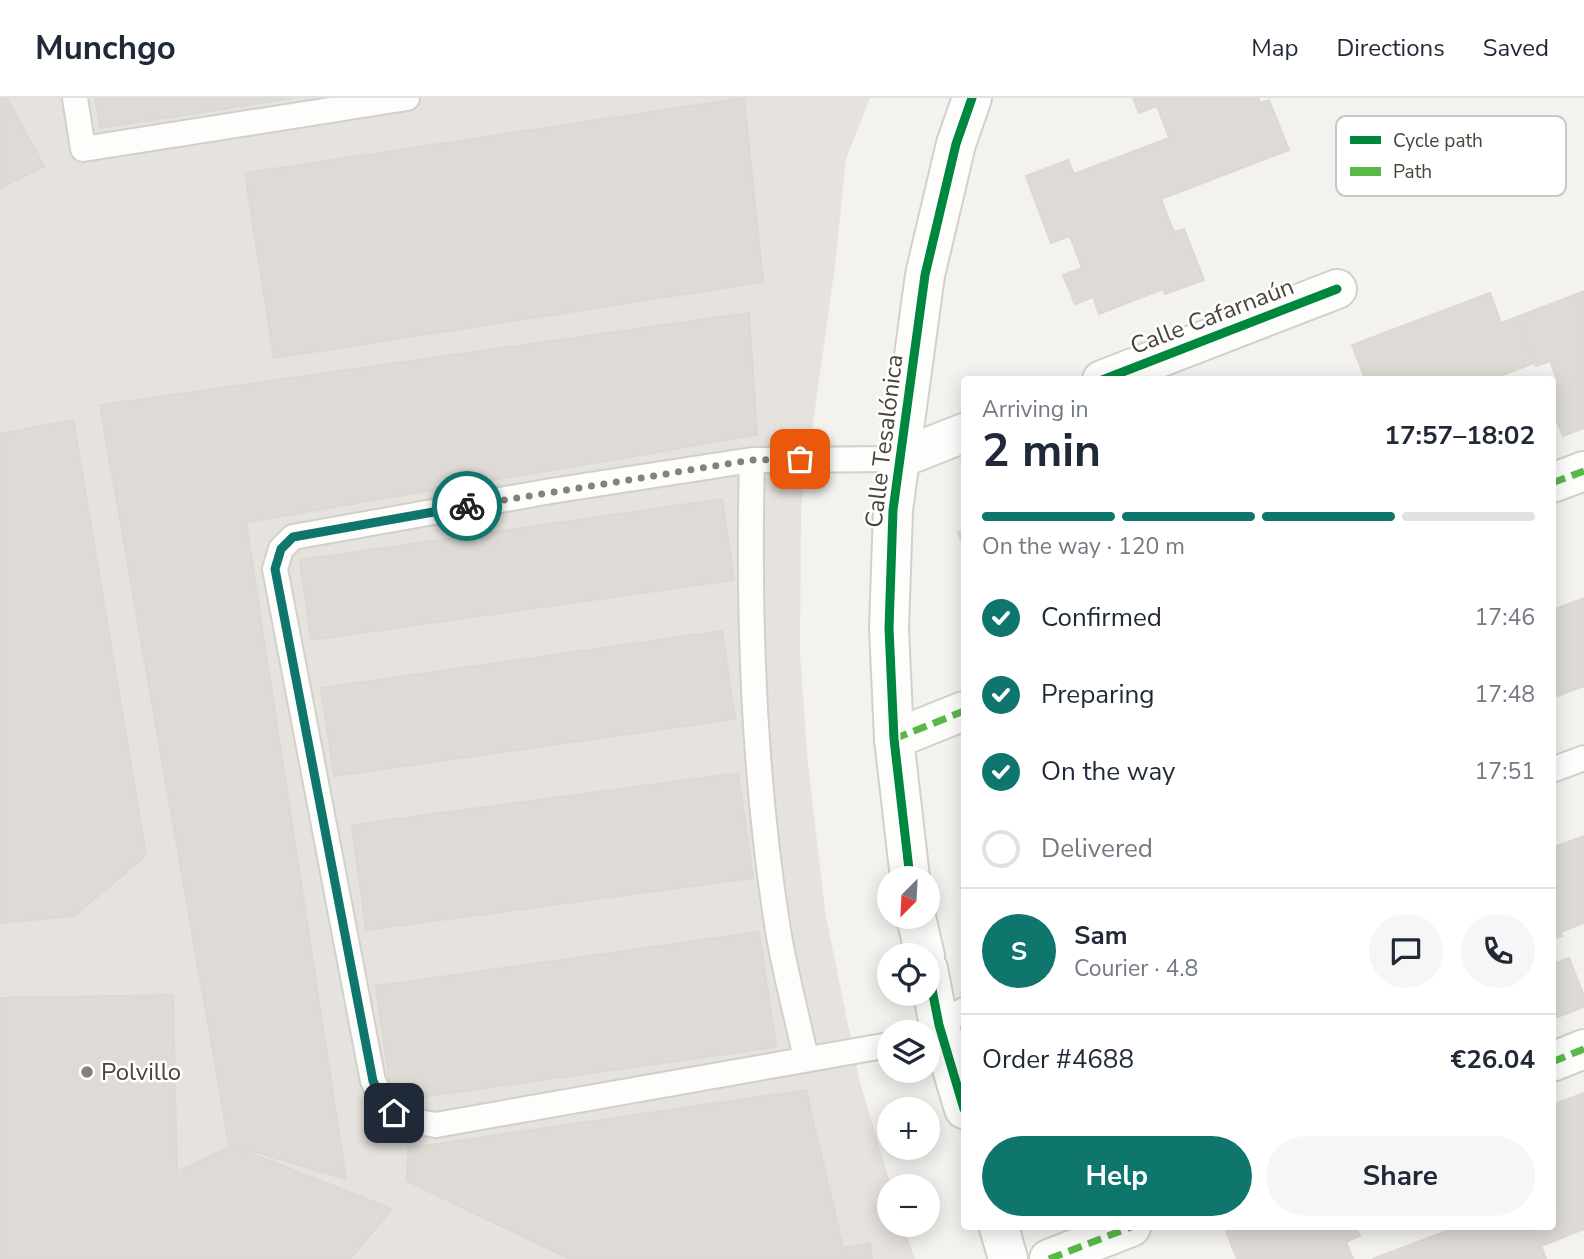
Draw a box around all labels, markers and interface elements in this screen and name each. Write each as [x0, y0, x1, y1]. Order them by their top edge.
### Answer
text: Munchgo [35, 26, 176, 71]
text: Map [1251, 32, 1298, 64]
text: Directions [1336, 32, 1445, 64]
text: Saved [1483, 32, 1549, 64]
legend [1336, 116, 1566, 196]
text: Cycle path [1393, 128, 1483, 154]
text: Path [1393, 159, 1432, 185]
street label: Calle Cafarnaún [1126, 270, 1298, 362]
street label: Calle Tesalónica [857, 352, 911, 530]
text: Arriving in [982, 394, 1089, 425]
text: 17:57–18:02 [1384, 418, 1535, 453]
text: 2 min [982, 419, 1101, 482]
pin [770, 429, 830, 489]
icon: bag [781, 440, 819, 478]
courier [432, 471, 502, 541]
icon: bike [448, 487, 486, 525]
text: On the way · 120 m [982, 531, 1185, 562]
icon: check [982, 599, 1020, 637]
text: Confirmed [1041, 600, 1162, 635]
text: 17:46 [1475, 602, 1535, 633]
icon: check [982, 676, 1020, 714]
text: Preparing [1041, 677, 1154, 712]
text: 17:48 [1475, 679, 1535, 710]
icon: check [982, 753, 1020, 791]
text: On the way [1041, 754, 1175, 789]
text: 17:51 [1475, 756, 1535, 787]
text: Delivered [1041, 831, 1153, 866]
north arrow [877, 866, 940, 929]
map controls [877, 866, 940, 1237]
button: chat [1369, 914, 1443, 988]
button: phone [1461, 914, 1535, 988]
text: Sam [1074, 918, 1127, 953]
text: S [1011, 934, 1027, 969]
button: locate [877, 943, 940, 1006]
text: Courier · 4.8 [1074, 953, 1198, 984]
button: layers [877, 1020, 940, 1083]
text: Order #4688 [982, 1042, 1134, 1077]
text: €26.04 [1451, 1042, 1535, 1077]
place label: Polvillo [101, 1056, 181, 1088]
marker: Polvillo [79, 1064, 95, 1080]
pin [364, 1083, 424, 1143]
icon: home [375, 1094, 413, 1132]
button: + [877, 1097, 940, 1160]
button: Help [982, 1136, 1252, 1216]
button: Share [1266, 1136, 1535, 1216]
button: − [877, 1174, 940, 1237]

